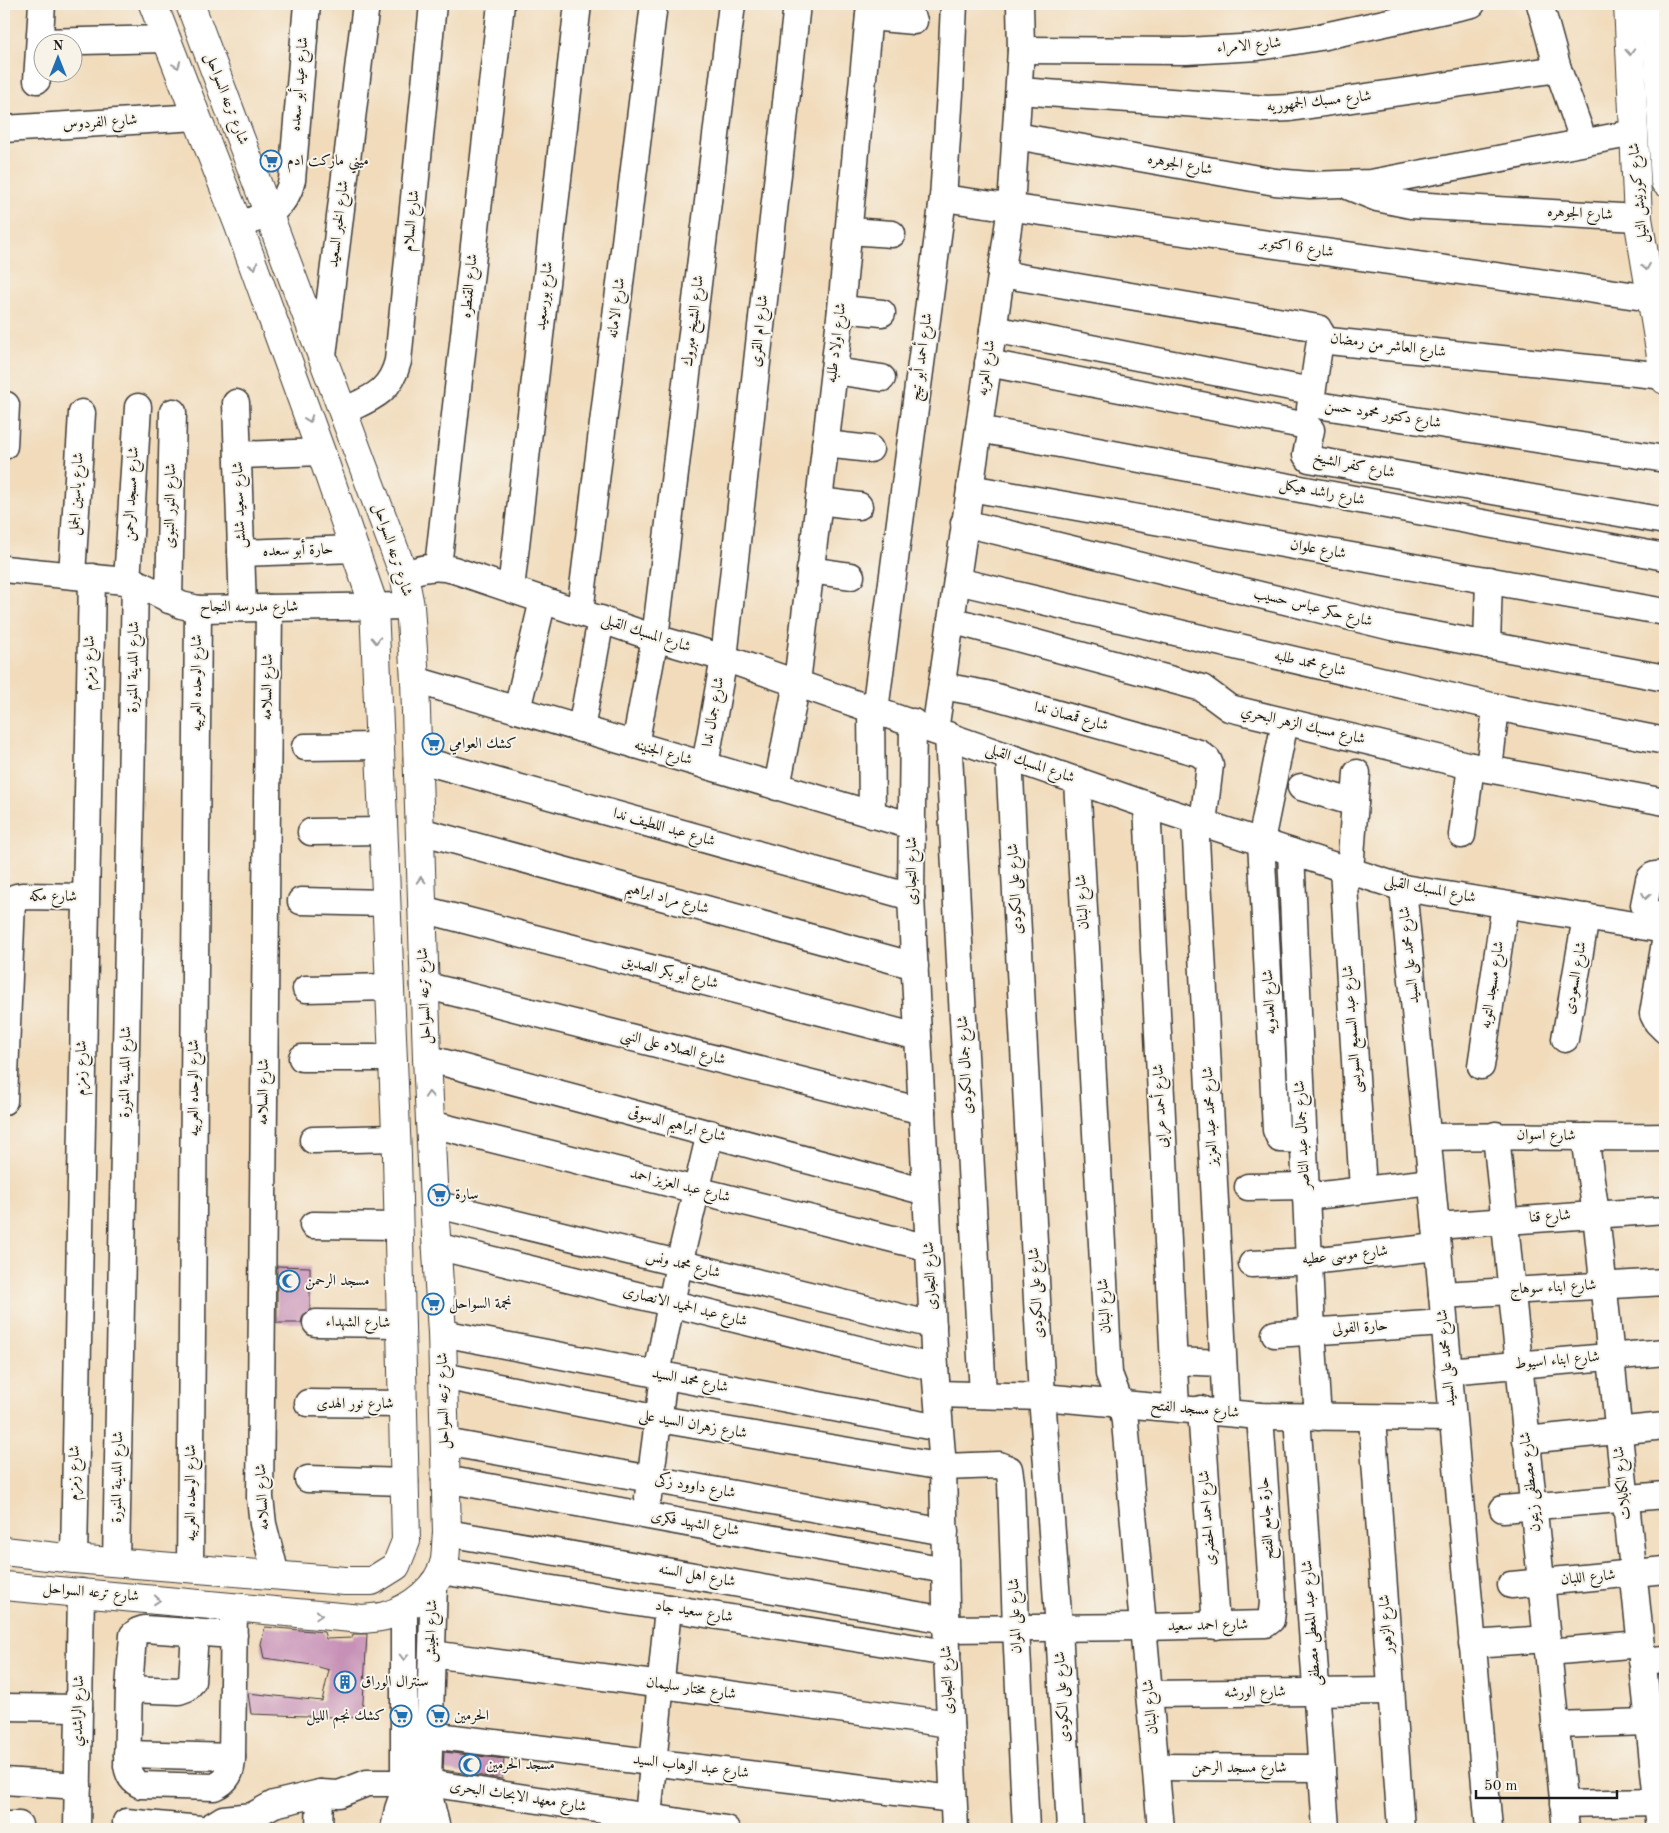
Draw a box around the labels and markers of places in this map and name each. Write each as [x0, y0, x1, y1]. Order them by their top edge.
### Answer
supermarket icon: ميني ماركت ادم [259, 149, 283, 173]
place label: ميني ماركت ادم [287, 153, 369, 174]
supermarket icon: كشك العوامي [421, 732, 445, 756]
place label: كشك العوامي [449, 736, 517, 755]
supermarket icon: سارة [427, 1183, 451, 1207]
place label: سارة [455, 1188, 478, 1203]
mosque icon: مسجد الرحمن [277, 1269, 301, 1293]
place label: مسجد الرحمن [305, 1273, 370, 1290]
supermarket icon: نجمة السواحل [421, 1292, 445, 1316]
place label: نجمة السواحل [449, 1295, 512, 1314]
building icon: سنترال الوراق [333, 1670, 357, 1694]
place label: سنترال الوراق [361, 1675, 429, 1690]
supermarket icon: كشك نجم الليل [389, 1704, 413, 1728]
supermarket icon: الحرمين [426, 1704, 450, 1728]
place label: كشك نجم الليل [306, 1708, 385, 1729]
place label: الحرمين [454, 1709, 489, 1725]
mosque icon: مسجد الحرمين [458, 1753, 482, 1777]
place label: مسجد الحرمين [486, 1758, 555, 1774]

